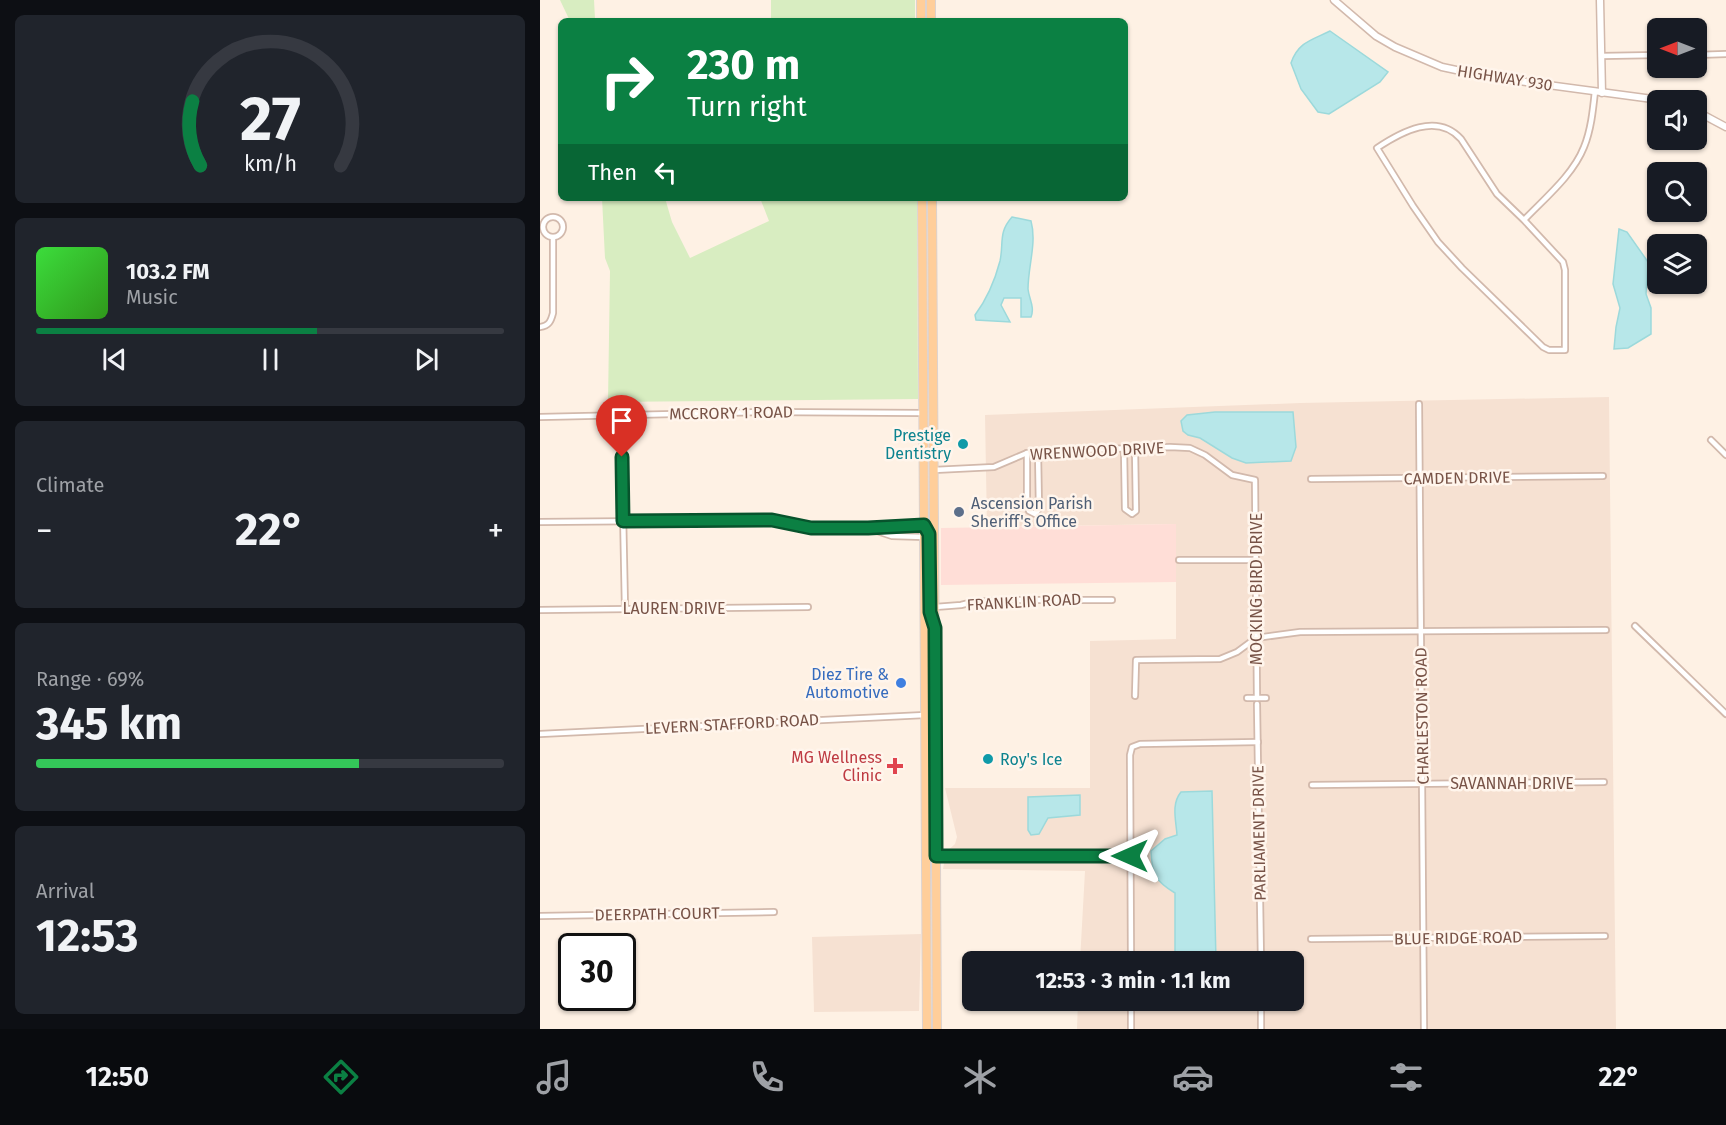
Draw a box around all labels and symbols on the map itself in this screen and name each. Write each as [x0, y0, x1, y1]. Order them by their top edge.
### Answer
north arrow [1647, 18, 1707, 78]
street label: HIGHWAY 930 [1456, 61, 1554, 95]
pin [596, 395, 647, 457]
street label: MCCRORY 1 ROAD [669, 402, 793, 424]
place label: Prestige Dentistry [885, 426, 951, 463]
marker: Prestige Dentistry [956, 437, 970, 451]
street label: WRENWOOD DRIVE [1029, 438, 1165, 464]
street label: CAMDEN DRIVE [1403, 468, 1511, 488]
place label: Ascension Parish Sheriff's Office [971, 494, 1093, 531]
marker: Ascension Parish Sheriff's Office [952, 505, 966, 519]
street label: MOCKING BIRD DRIVE [1247, 513, 1266, 665]
street label: FRANKLIN ROAD [966, 590, 1082, 614]
street label: LAUREN DRIVE [622, 599, 726, 618]
street label: CHARLESTON ROAD [1411, 647, 1433, 785]
place label: Diez Tire & Automotive [806, 665, 889, 702]
marker: Diez Tire & Automotive [894, 676, 908, 690]
street label: LEVERN STAFFORD ROAD [644, 710, 820, 738]
place label: MG Wellness Clinic [791, 748, 882, 785]
place label: Roy's Ice [1000, 750, 1062, 769]
marker: Roy's Ice [981, 752, 995, 766]
marker: MG Wellness Clinic [886, 757, 904, 775]
street label: PARLIAMENT DRIVE [1248, 765, 1270, 901]
street label: SAVANNAH DRIVE [1450, 774, 1574, 793]
position arrow [1098, 824, 1162, 888]
street label: DEERPATH COURT [594, 903, 720, 925]
street label: BLUE RIDGE ROAD [1394, 927, 1522, 949]
speed limit sign: 30 [558, 933, 636, 1011]

